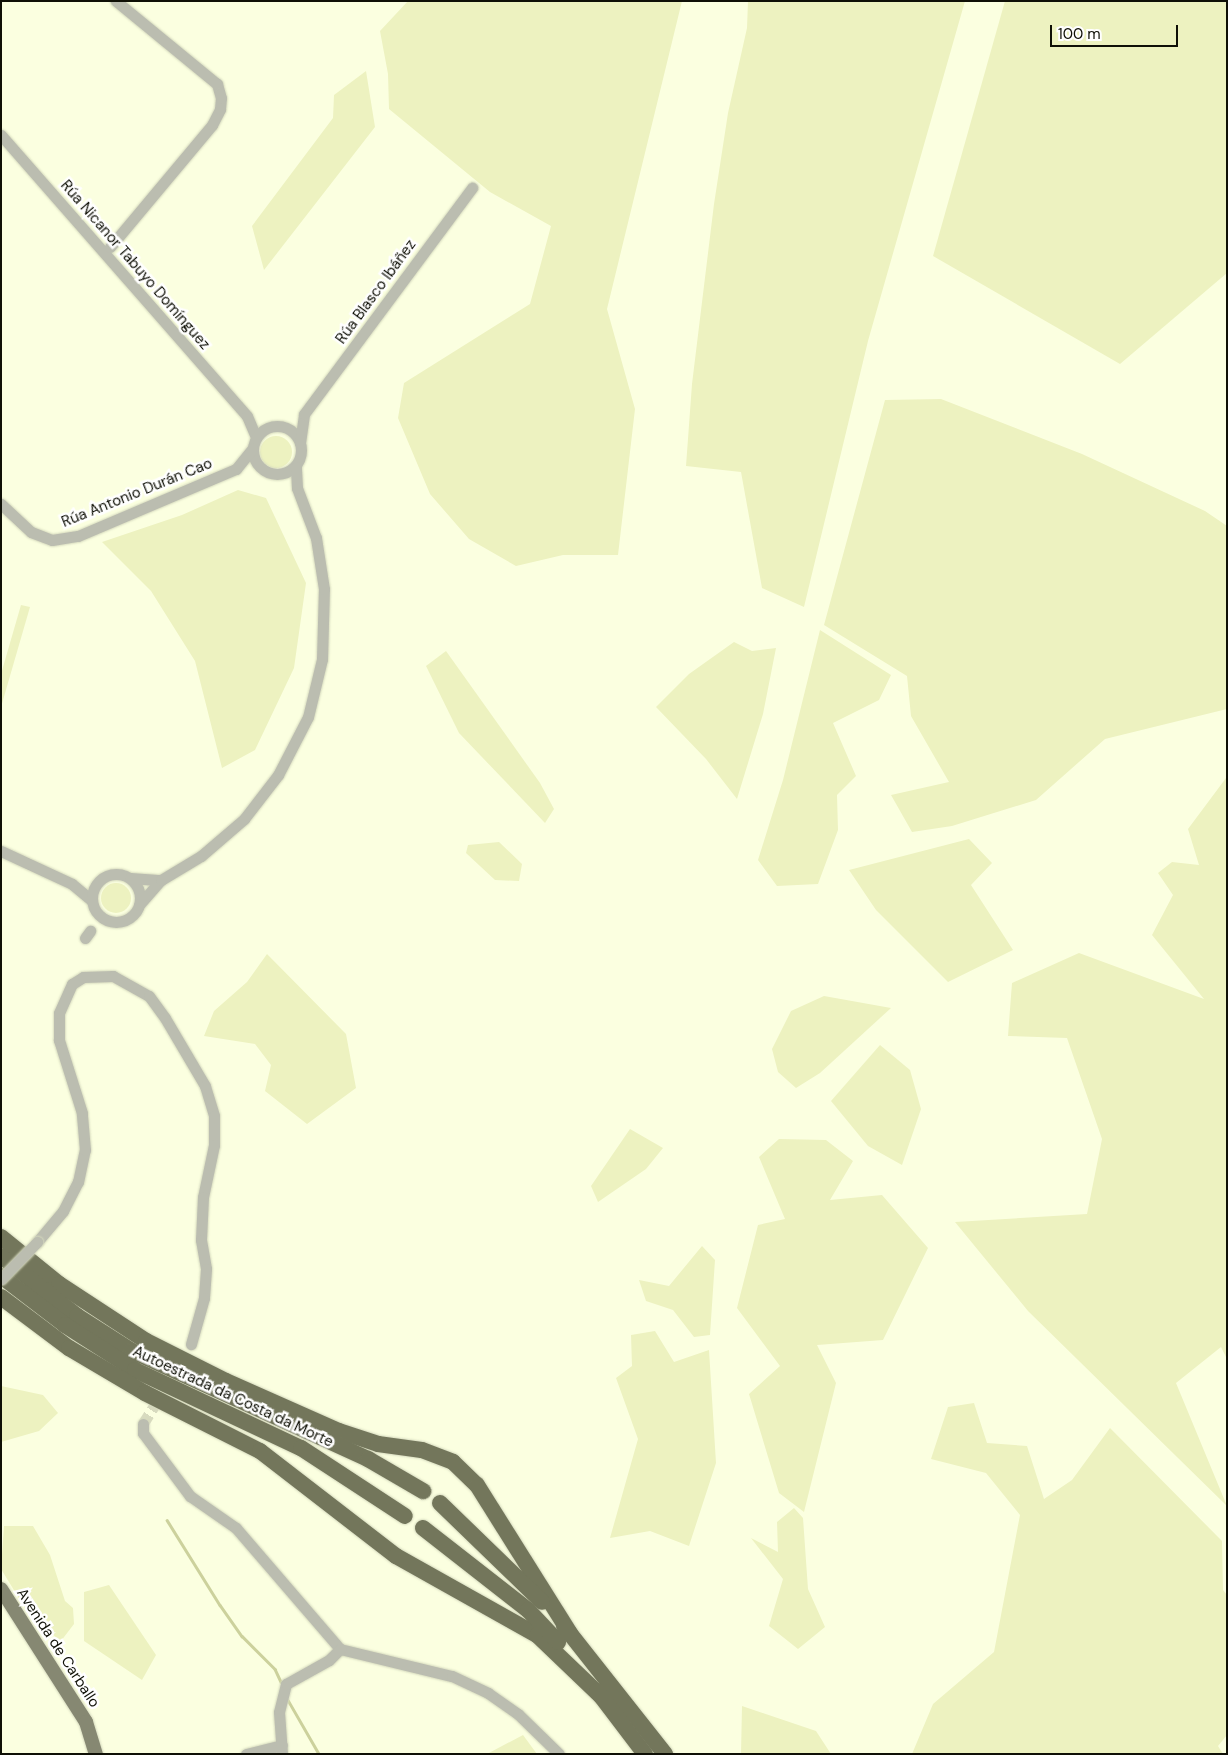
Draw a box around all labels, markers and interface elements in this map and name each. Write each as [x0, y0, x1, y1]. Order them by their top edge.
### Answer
scale bar [1053, 15, 1180, 47]
text: 100 m [1058, 24, 1101, 44]
street label: Rúa Nicanor Tabuyo Domínguez [57, 177, 213, 353]
street label: Rúa Blasco Ibáñez [332, 236, 420, 348]
street label: Rúa Antonio Durán Cao [59, 455, 215, 531]
street label: Autoestrada da Costa da Morte [130, 1343, 336, 1451]
street label: Avenida de Carballo [13, 1585, 103, 1711]

